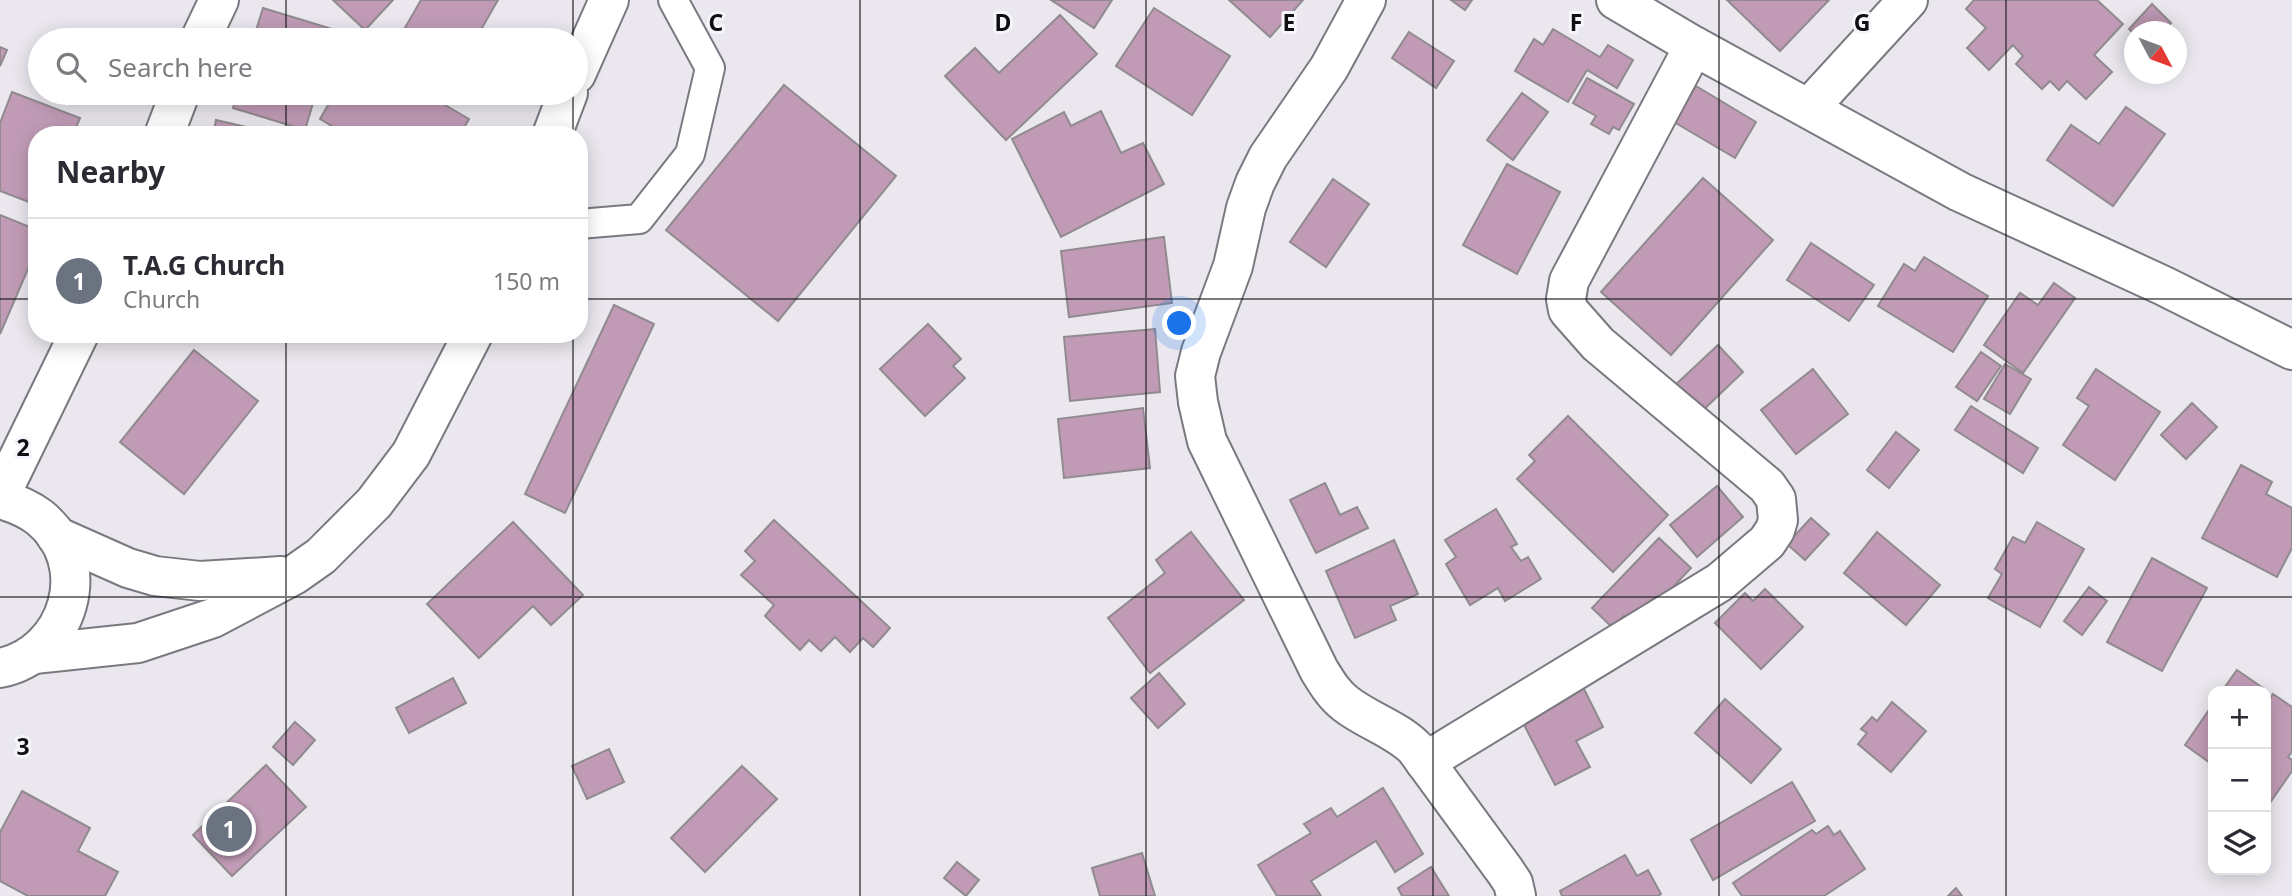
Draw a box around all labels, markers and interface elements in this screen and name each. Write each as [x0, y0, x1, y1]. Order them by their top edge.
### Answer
text: C [709, 6, 724, 38]
text: D [995, 6, 1011, 38]
text: E [1283, 6, 1295, 38]
text: F [1570, 6, 1582, 38]
text: G [1854, 6, 1870, 38]
north arrow [2124, 21, 2187, 84]
search box [28, 28, 588, 105]
icon: search [52, 48, 90, 86]
text: Search here [108, 49, 253, 85]
text: Nearby [56, 151, 165, 192]
text: T.A.G Church [123, 247, 285, 283]
text: 1 [72, 265, 86, 297]
text: 150 m [493, 265, 560, 297]
text: Church [123, 283, 200, 315]
your location [1162, 306, 1196, 340]
text: 2 [16, 431, 30, 463]
map controls [2208, 686, 2271, 875]
button: + [2208, 686, 2271, 749]
text: 3 [16, 730, 30, 762]
button: − [2208, 749, 2271, 812]
pin: 1 [206, 803, 252, 855]
button: layers [2208, 812, 2271, 875]

